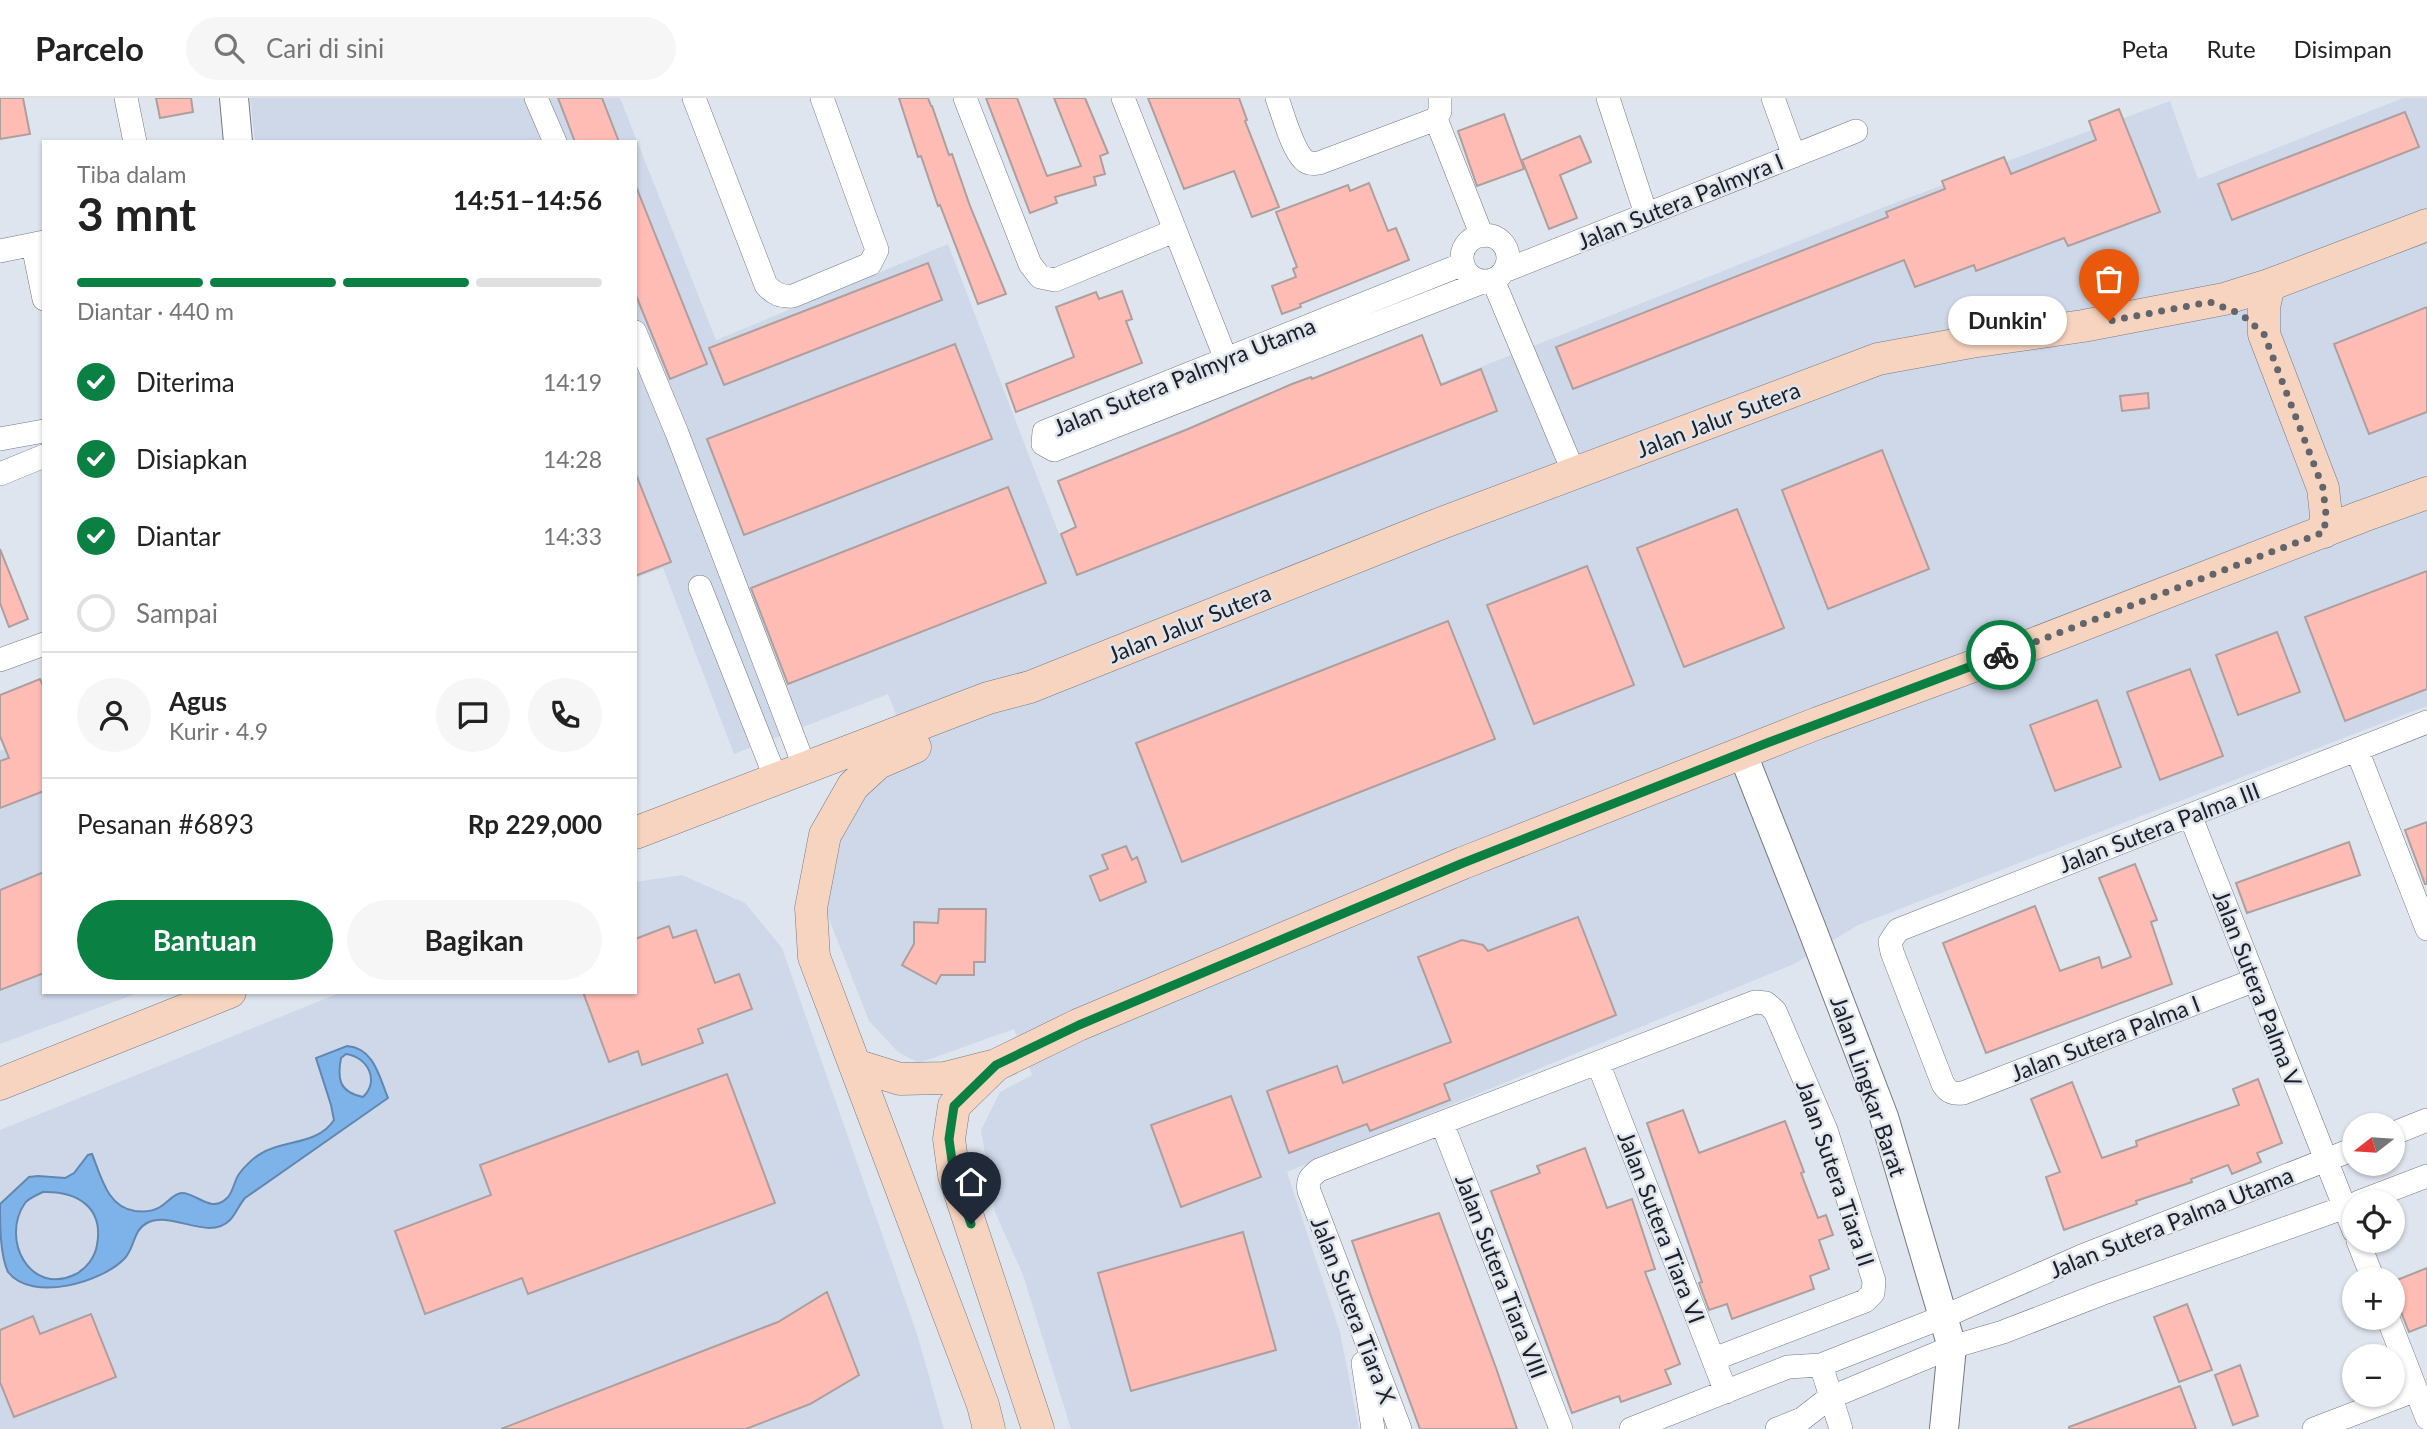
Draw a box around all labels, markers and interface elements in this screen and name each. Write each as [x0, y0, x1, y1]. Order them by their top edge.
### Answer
search box [186, 17, 676, 80]
text: Parcelo [35, 28, 144, 68]
icon: search [210, 29, 248, 67]
text: Cari di sini [266, 32, 384, 64]
text: Peta [2122, 34, 2168, 63]
text: Rute [2206, 34, 2256, 63]
text: Disimpan [2294, 34, 2392, 63]
street label: Jalan Sutera Palmyra I [1573, 147, 1787, 255]
text: Tiba dalam [77, 160, 186, 188]
text: 14:51–14:56 [453, 184, 602, 216]
text: 3 mnt [77, 186, 196, 241]
pin [2079, 249, 2139, 321]
icon: bag [2090, 260, 2128, 298]
callout: Dunkin' [1948, 296, 2067, 346]
text: Diantar · 440 m [77, 297, 234, 325]
text: Dunkin' [1968, 306, 2047, 334]
street label: Jalan Sutera Palmyra Utama [1049, 311, 1319, 441]
icon: check [77, 363, 115, 401]
text: Diterima [136, 366, 235, 398]
text: 14:19 [543, 368, 602, 396]
street label: Jalan Jalur Sutera [1632, 375, 1804, 463]
icon: check [77, 440, 115, 478]
text: Disiapkan [136, 443, 247, 475]
text: 14:28 [543, 445, 602, 473]
icon: check [77, 517, 115, 555]
text: Diantar [136, 520, 221, 552]
text: 14:33 [543, 522, 602, 550]
street label: Jalan Jalur Sutera [1103, 578, 1275, 668]
text: Sampai [136, 597, 218, 629]
courier [1966, 620, 2036, 690]
icon: bike [1982, 636, 2020, 674]
button: person [77, 678, 151, 752]
button: chat [436, 678, 510, 752]
button: phone [528, 678, 602, 752]
text: Agus [169, 685, 227, 717]
text: Kurir · 4.9 [169, 717, 268, 745]
street label: Jalan Sutera Palma III [2055, 776, 2263, 878]
text: Pesanan #6893 [77, 808, 254, 840]
text: Rp 229,000 [468, 808, 602, 840]
street label: Jalan Sutera Palma V [2208, 886, 2309, 1091]
button: Bantuan [77, 900, 333, 980]
button: Bagikan [347, 900, 602, 980]
street label: Jalan Sutera Palma I [2007, 989, 2203, 1087]
street label: Jalan Lingkar Barat [1825, 992, 1913, 1181]
street label: Jalan Sutera Tiara II [1791, 1076, 1881, 1270]
north arrow [2342, 1113, 2404, 1176]
map controls [2342, 1113, 2405, 1407]
street label: Jalan Sutera Tiara VI [1612, 1127, 1712, 1327]
pin [941, 1152, 1001, 1224]
street label: Jalan Sutera Palma Utama [2045, 1160, 2297, 1284]
icon: home [952, 1163, 990, 1201]
street label: Jalan Sutera Tiara VIII [1450, 1170, 1554, 1382]
button: locate [2342, 1190, 2405, 1253]
street label: Jalan Sutera Tiara X [1306, 1213, 1402, 1407]
button: + [2342, 1267, 2405, 1330]
button: − [2342, 1344, 2405, 1407]

